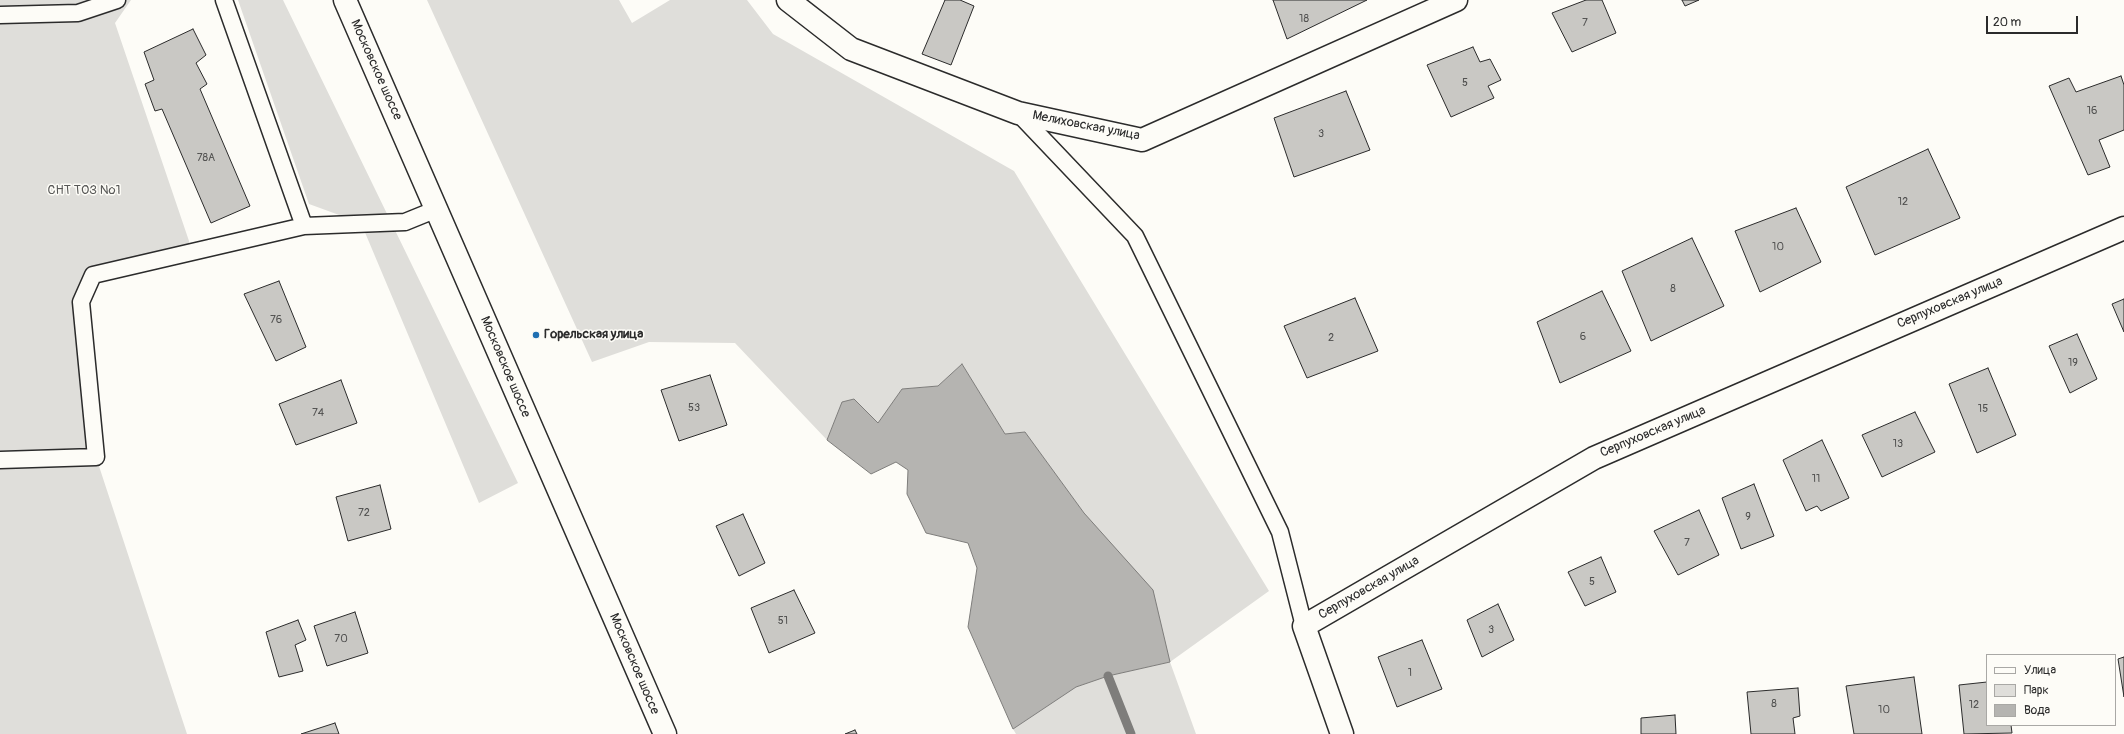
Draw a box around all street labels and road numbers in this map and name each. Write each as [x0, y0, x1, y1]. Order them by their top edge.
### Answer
street label: Московское шоссе [347, 17, 405, 123]
street label: Мелиховская улица [1031, 108, 1141, 144]
street label: Серпуховская улица [1895, 274, 2005, 332]
street label: Московское шоссе [477, 314, 533, 420]
street label: Серпуховская улица [1598, 403, 1708, 461]
street label: Серпуховская улица [1316, 553, 1422, 623]
street label: Московское шоссе [606, 611, 662, 717]

